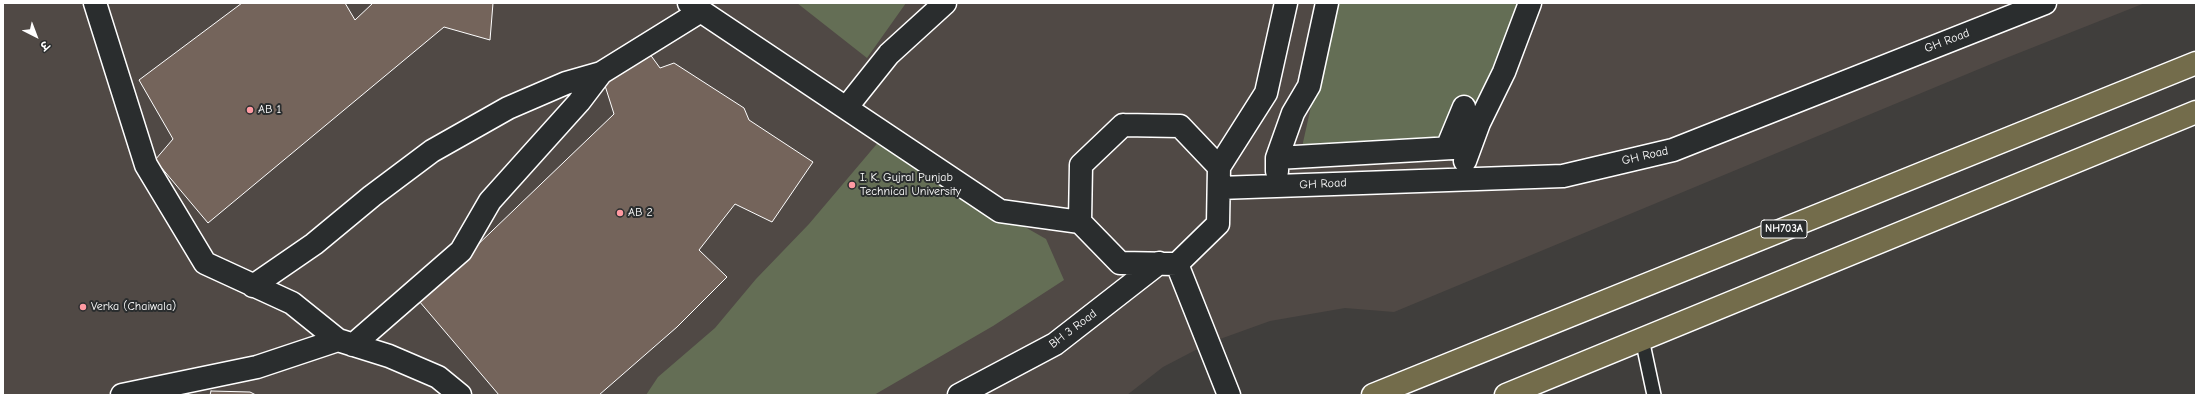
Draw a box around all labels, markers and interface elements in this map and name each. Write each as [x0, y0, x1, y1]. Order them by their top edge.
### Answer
north arrow [16, 16, 56, 56]
street label: GH Road [1922, 26, 1972, 56]
text: उ [37, 38, 51, 53]
place label: AB 1 [258, 103, 281, 117]
marker: AB 1 [245, 105, 255, 115]
street label: GH Road [1620, 144, 1670, 168]
place label: I. K. Gujral Punjab Technical University [860, 171, 961, 199]
street label: GH Road [1299, 176, 1347, 192]
marker: I. K. Gujral Punjab Technical University [847, 180, 857, 190]
place label: AB 2 [628, 206, 653, 220]
marker: AB 2 [615, 208, 625, 218]
road number: NH703A [1761, 220, 1807, 238]
place label: Verka (Chaiwala) [91, 300, 176, 314]
marker: Verka (Chaiwala) [78, 302, 88, 312]
street label: BH 3 Road [1046, 306, 1100, 352]

